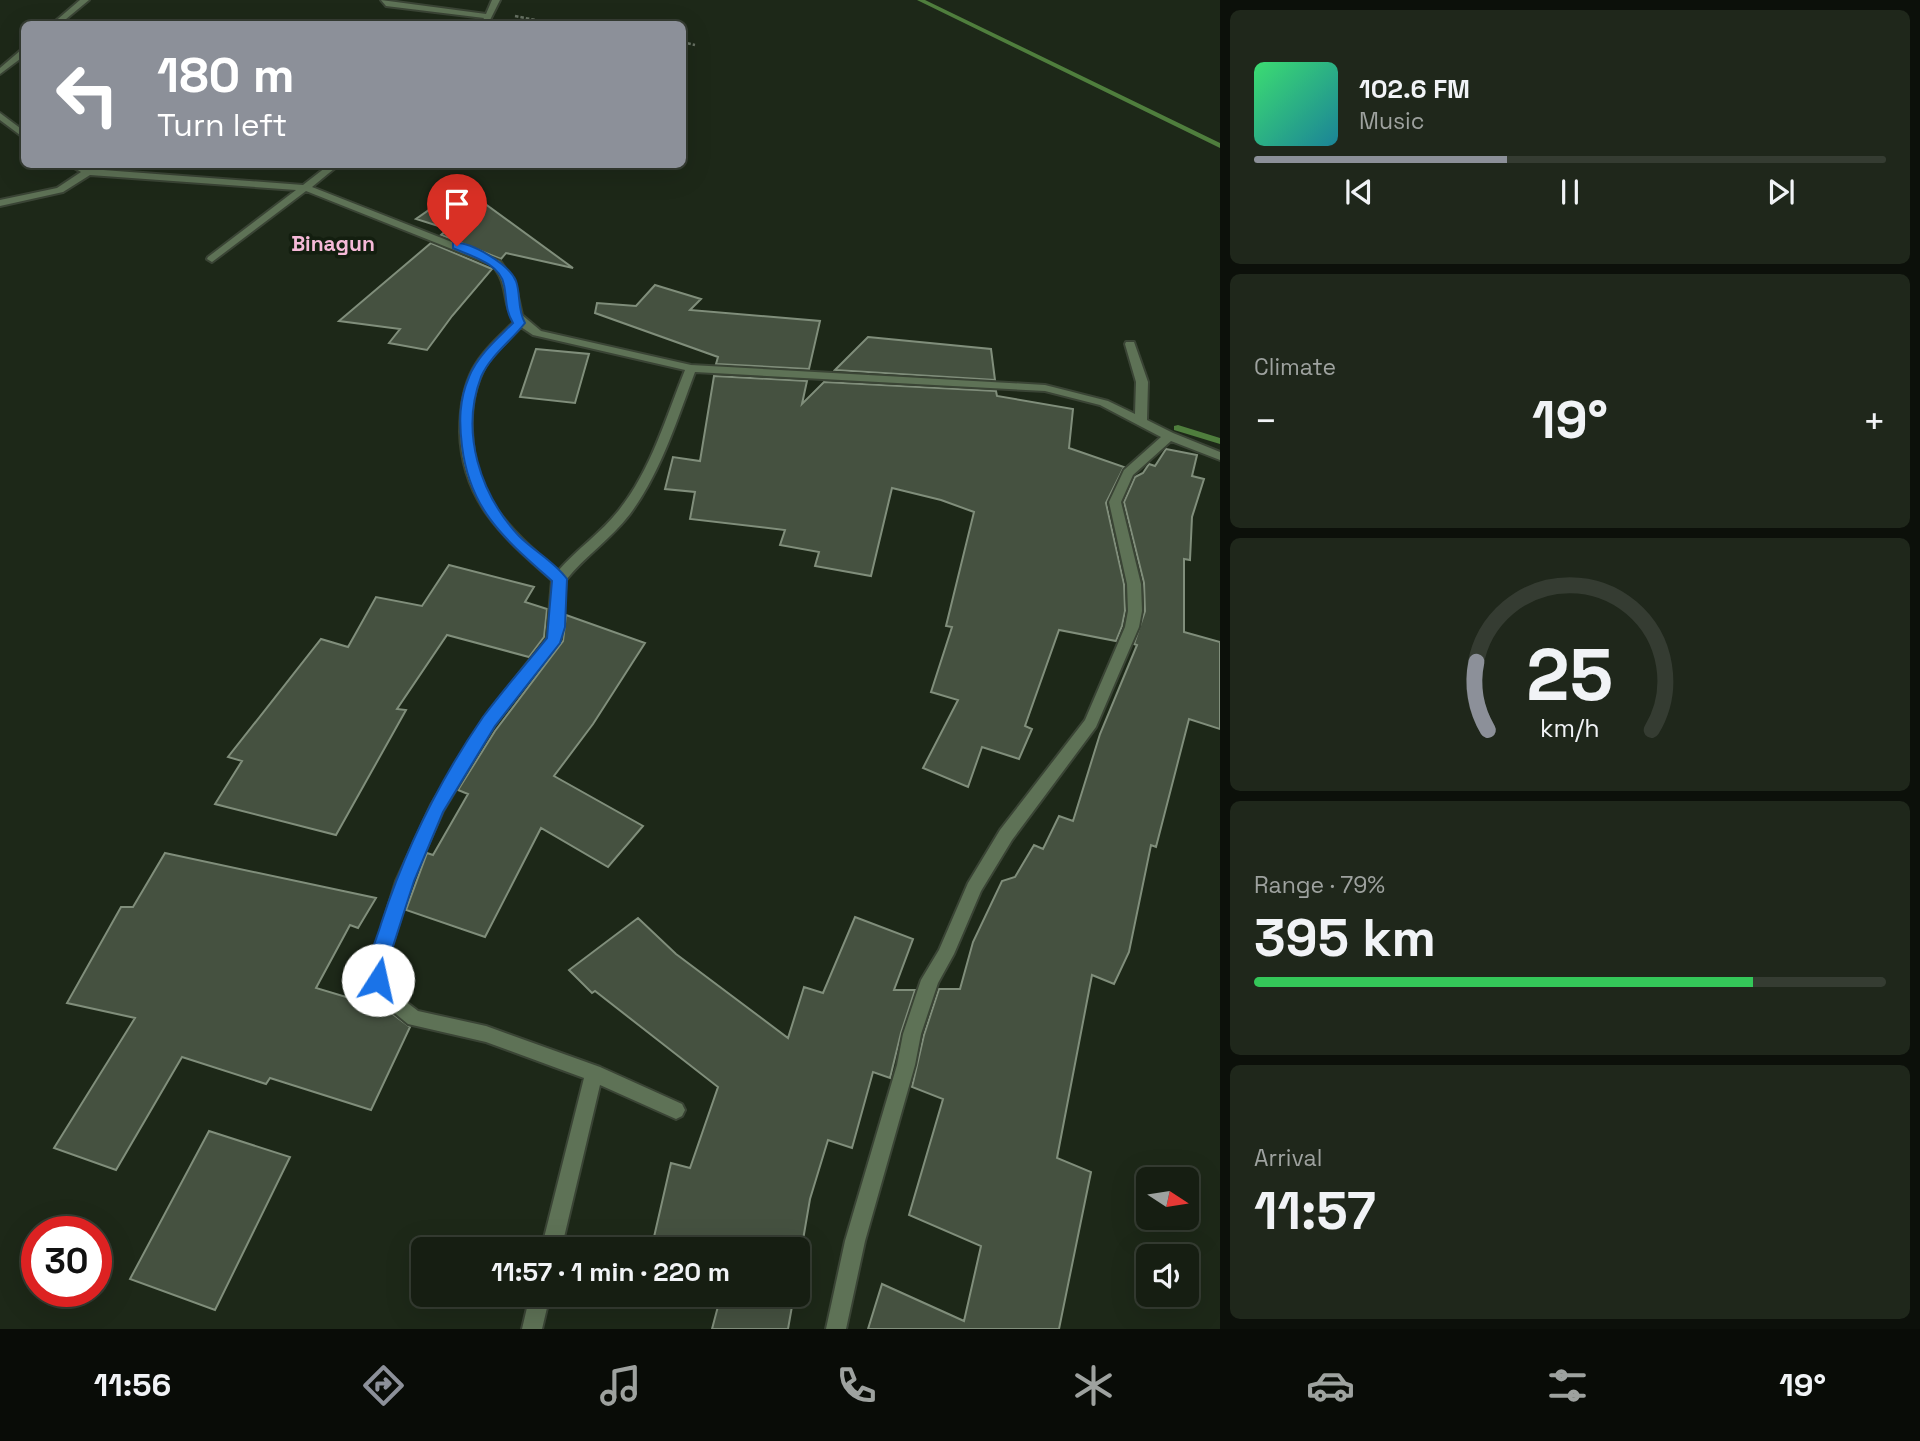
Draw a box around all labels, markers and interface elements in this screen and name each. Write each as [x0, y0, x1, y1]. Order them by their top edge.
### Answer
text: 180 m [157, 44, 295, 106]
icon: left [42, 49, 133, 140]
text: 102.6 FM [1359, 72, 1470, 106]
text: Turn left [157, 105, 287, 145]
text: Music [1359, 106, 1424, 136]
icon: previous [1340, 173, 1378, 211]
icon: pause [1551, 173, 1589, 211]
icon: next [1762, 173, 1800, 211]
pin [427, 174, 487, 246]
icon: arrive [438, 185, 476, 223]
district label: Binagun [291, 230, 375, 257]
text: Climate [1254, 352, 1336, 382]
text: 19° [1532, 387, 1608, 453]
text: − [1254, 397, 1278, 445]
text: + [1862, 397, 1886, 445]
text: 25 [1527, 629, 1613, 722]
text: km/h [1540, 712, 1600, 744]
text: Range · 79% [1254, 870, 1385, 900]
text: 395 km [1254, 905, 1436, 971]
position arrow [341, 943, 415, 1017]
text: Arrival [1254, 1143, 1322, 1173]
north arrow [1136, 1167, 1199, 1230]
map controls [1136, 1167, 1199, 1307]
text: 11:57 [1254, 1178, 1376, 1244]
speed limit sign: 30 [21, 1216, 112, 1307]
button: sound [1136, 1244, 1199, 1307]
text: 11:57 · 1 min · 220 m [491, 1255, 730, 1289]
icon: directions [359, 1361, 408, 1410]
icon: music [596, 1361, 645, 1410]
icon: phone [832, 1361, 881, 1410]
icon: climate [1069, 1361, 1118, 1410]
icon: car [1306, 1361, 1355, 1410]
icon: filters [1543, 1361, 1592, 1410]
text: 11:56 [94, 1365, 171, 1405]
text: 19° [1779, 1365, 1826, 1405]

